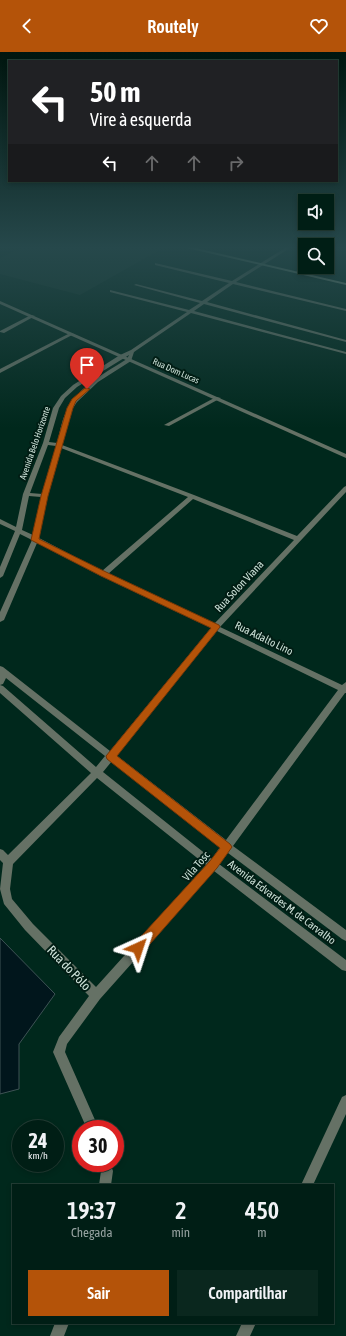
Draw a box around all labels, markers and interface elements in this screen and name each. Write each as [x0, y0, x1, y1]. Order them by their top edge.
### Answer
icon: back [16, 15, 38, 37]
icon: heart [308, 15, 330, 37]
text: Routely [147, 16, 199, 37]
icon: left [24, 76, 76, 128]
text: 50 m [90, 76, 140, 108]
text: Vire à esquerda [90, 109, 192, 130]
icon: left [99, 152, 121, 174]
icon: ahead [141, 152, 163, 174]
icon: ahead [183, 152, 205, 174]
icon: right [225, 152, 247, 174]
map controls [298, 194, 334, 274]
button: sound [298, 194, 334, 230]
button: search [298, 238, 334, 274]
pin [70, 348, 104, 389]
icon: arrive [76, 354, 98, 376]
street label: Rua Dom Lucas [151, 356, 201, 386]
street label: Avenida Belo Horizonte [18, 405, 52, 481]
street label: Rua Solon Viana [212, 558, 266, 614]
street label: Rua Adalto Lino [233, 619, 295, 657]
street label: Vila Tosc [180, 848, 213, 883]
street label: Avenida Edvardes M. de Carvalho [226, 858, 338, 946]
position arrow [117, 927, 159, 969]
street label: Rua do Pólo [44, 942, 94, 994]
speed limit sign: 30 [72, 1120, 124, 1172]
text: 24 [29, 1129, 47, 1152]
text: km/h [28, 1150, 48, 1161]
text: 19:37 [67, 1197, 116, 1224]
text: 2 [175, 1197, 186, 1224]
text: 450 [245, 1197, 279, 1224]
text: Chegada [71, 1225, 113, 1240]
text: min [171, 1225, 190, 1240]
text: m [257, 1225, 267, 1240]
button: Sair [28, 1270, 169, 1316]
button: Compartilhar [177, 1270, 318, 1316]

